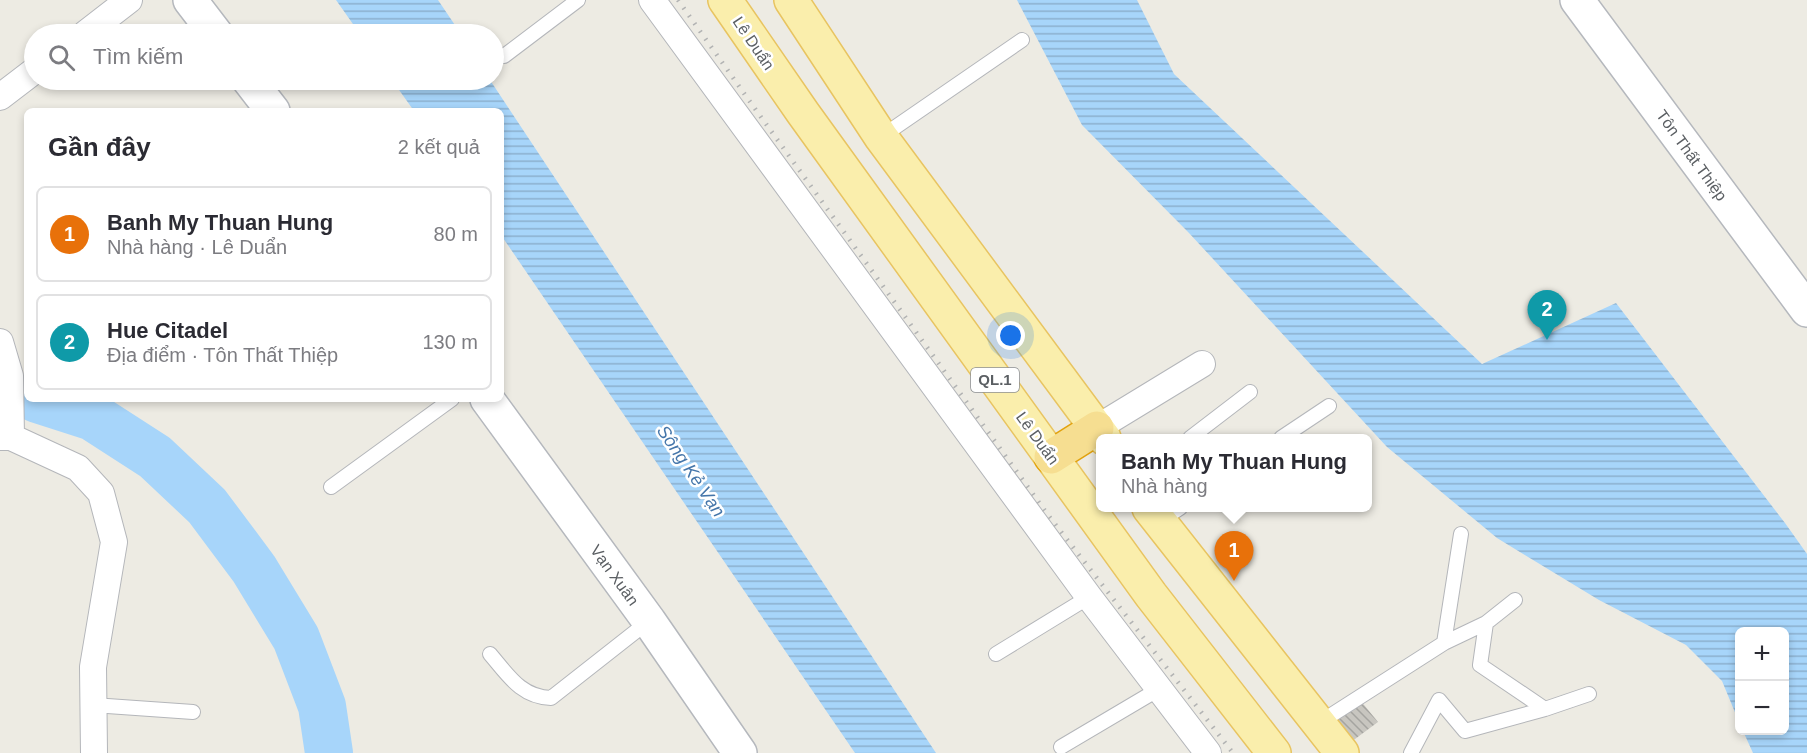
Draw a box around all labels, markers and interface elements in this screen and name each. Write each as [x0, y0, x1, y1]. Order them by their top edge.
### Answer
street label: Lê Duẩn [730, 13, 778, 73]
search box [24, 24, 504, 90]
icon: search [45, 41, 78, 74]
text: Tìm kiếm [93, 44, 183, 69]
street label: Tôn Thất Thiệp [1653, 107, 1730, 204]
text: Gần đây [48, 132, 151, 162]
text: 2 kết quả [398, 136, 480, 158]
text: Banh My Thuan Hung [107, 210, 333, 235]
text: 1 [64, 223, 75, 245]
text: 80 m [434, 223, 478, 245]
text: Nhà hàng · Lê Duẩn [107, 236, 287, 258]
pin: 2 [1528, 290, 1566, 340]
text: Hue Citadel [107, 318, 228, 343]
your location [996, 321, 1025, 350]
text: 2 [64, 331, 75, 353]
text: 130 m [422, 331, 478, 353]
text: Địa điểm · Tôn Thất Thiệp [107, 344, 338, 366]
road number: QL.1 [971, 368, 1019, 392]
street label: Lê Duẩn [1013, 409, 1062, 468]
water label: Sông Kẻ Vạn [653, 421, 729, 521]
popup [1096, 434, 1372, 512]
text: Banh My Thuan Hung [1121, 449, 1347, 474]
text: Nhà hàng [1121, 475, 1208, 497]
pin: 1 [1214, 532, 1254, 581]
street label: Vạn Xuân [587, 542, 642, 609]
map controls [1735, 627, 1789, 735]
button: + [1735, 627, 1789, 681]
button: − [1735, 681, 1789, 735]

